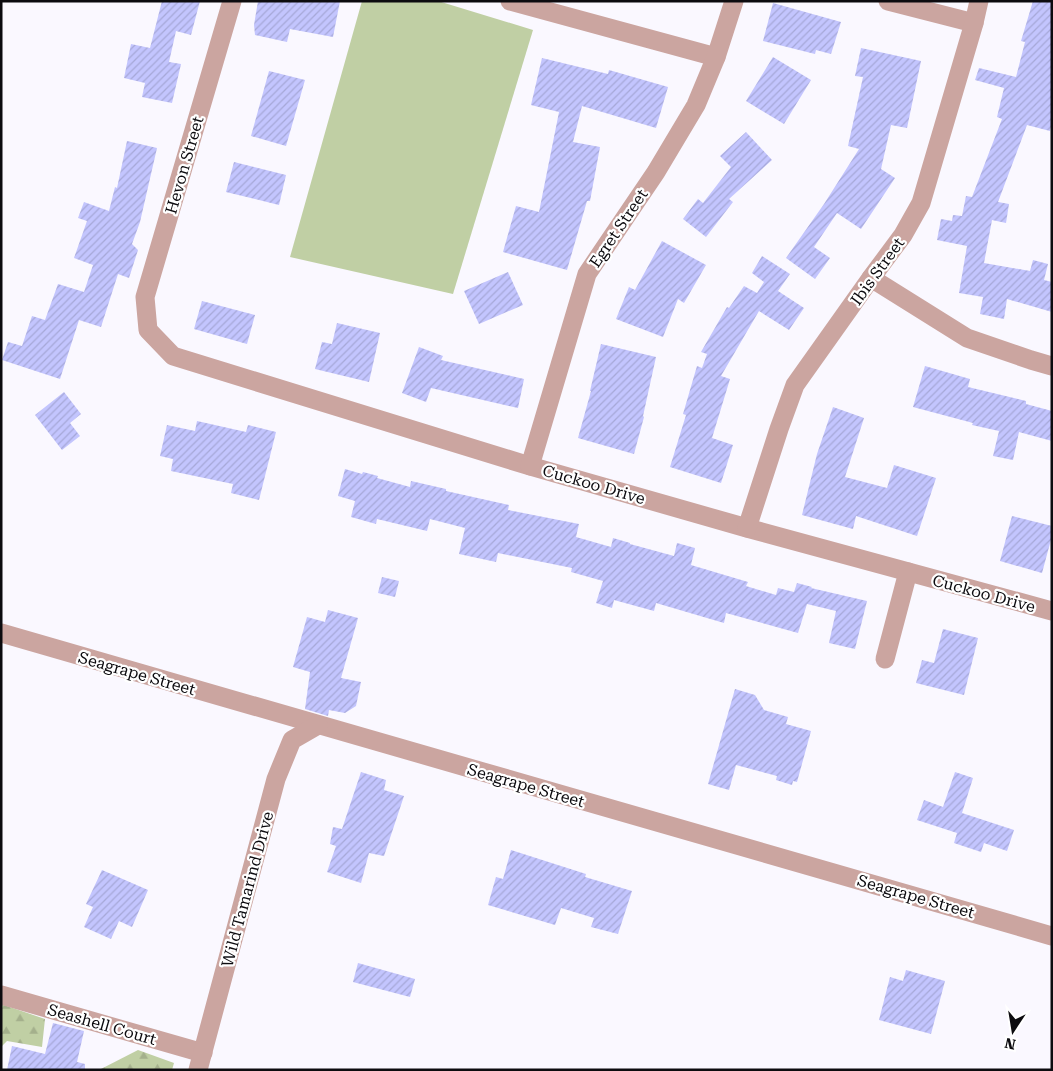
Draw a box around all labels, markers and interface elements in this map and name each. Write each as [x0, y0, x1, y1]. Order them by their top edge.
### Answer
street label: Hevon Street [161, 114, 208, 216]
street label: Egret Street [585, 185, 652, 271]
street label: Ibis Street [846, 234, 908, 309]
street label: Cuckoo Drive [540, 461, 647, 508]
street label: Cuckoo Drive [930, 571, 1038, 616]
street label: Seagrape Street [76, 648, 198, 699]
street label: Seagrape Street [465, 760, 587, 811]
street label: Wild Tamarind Drive [218, 809, 277, 969]
street label: Seagrape Street [855, 871, 977, 922]
street label: Seashell Court [45, 1000, 158, 1049]
north arrow [988, 1006, 1038, 1056]
text: N [1003, 1035, 1017, 1053]

